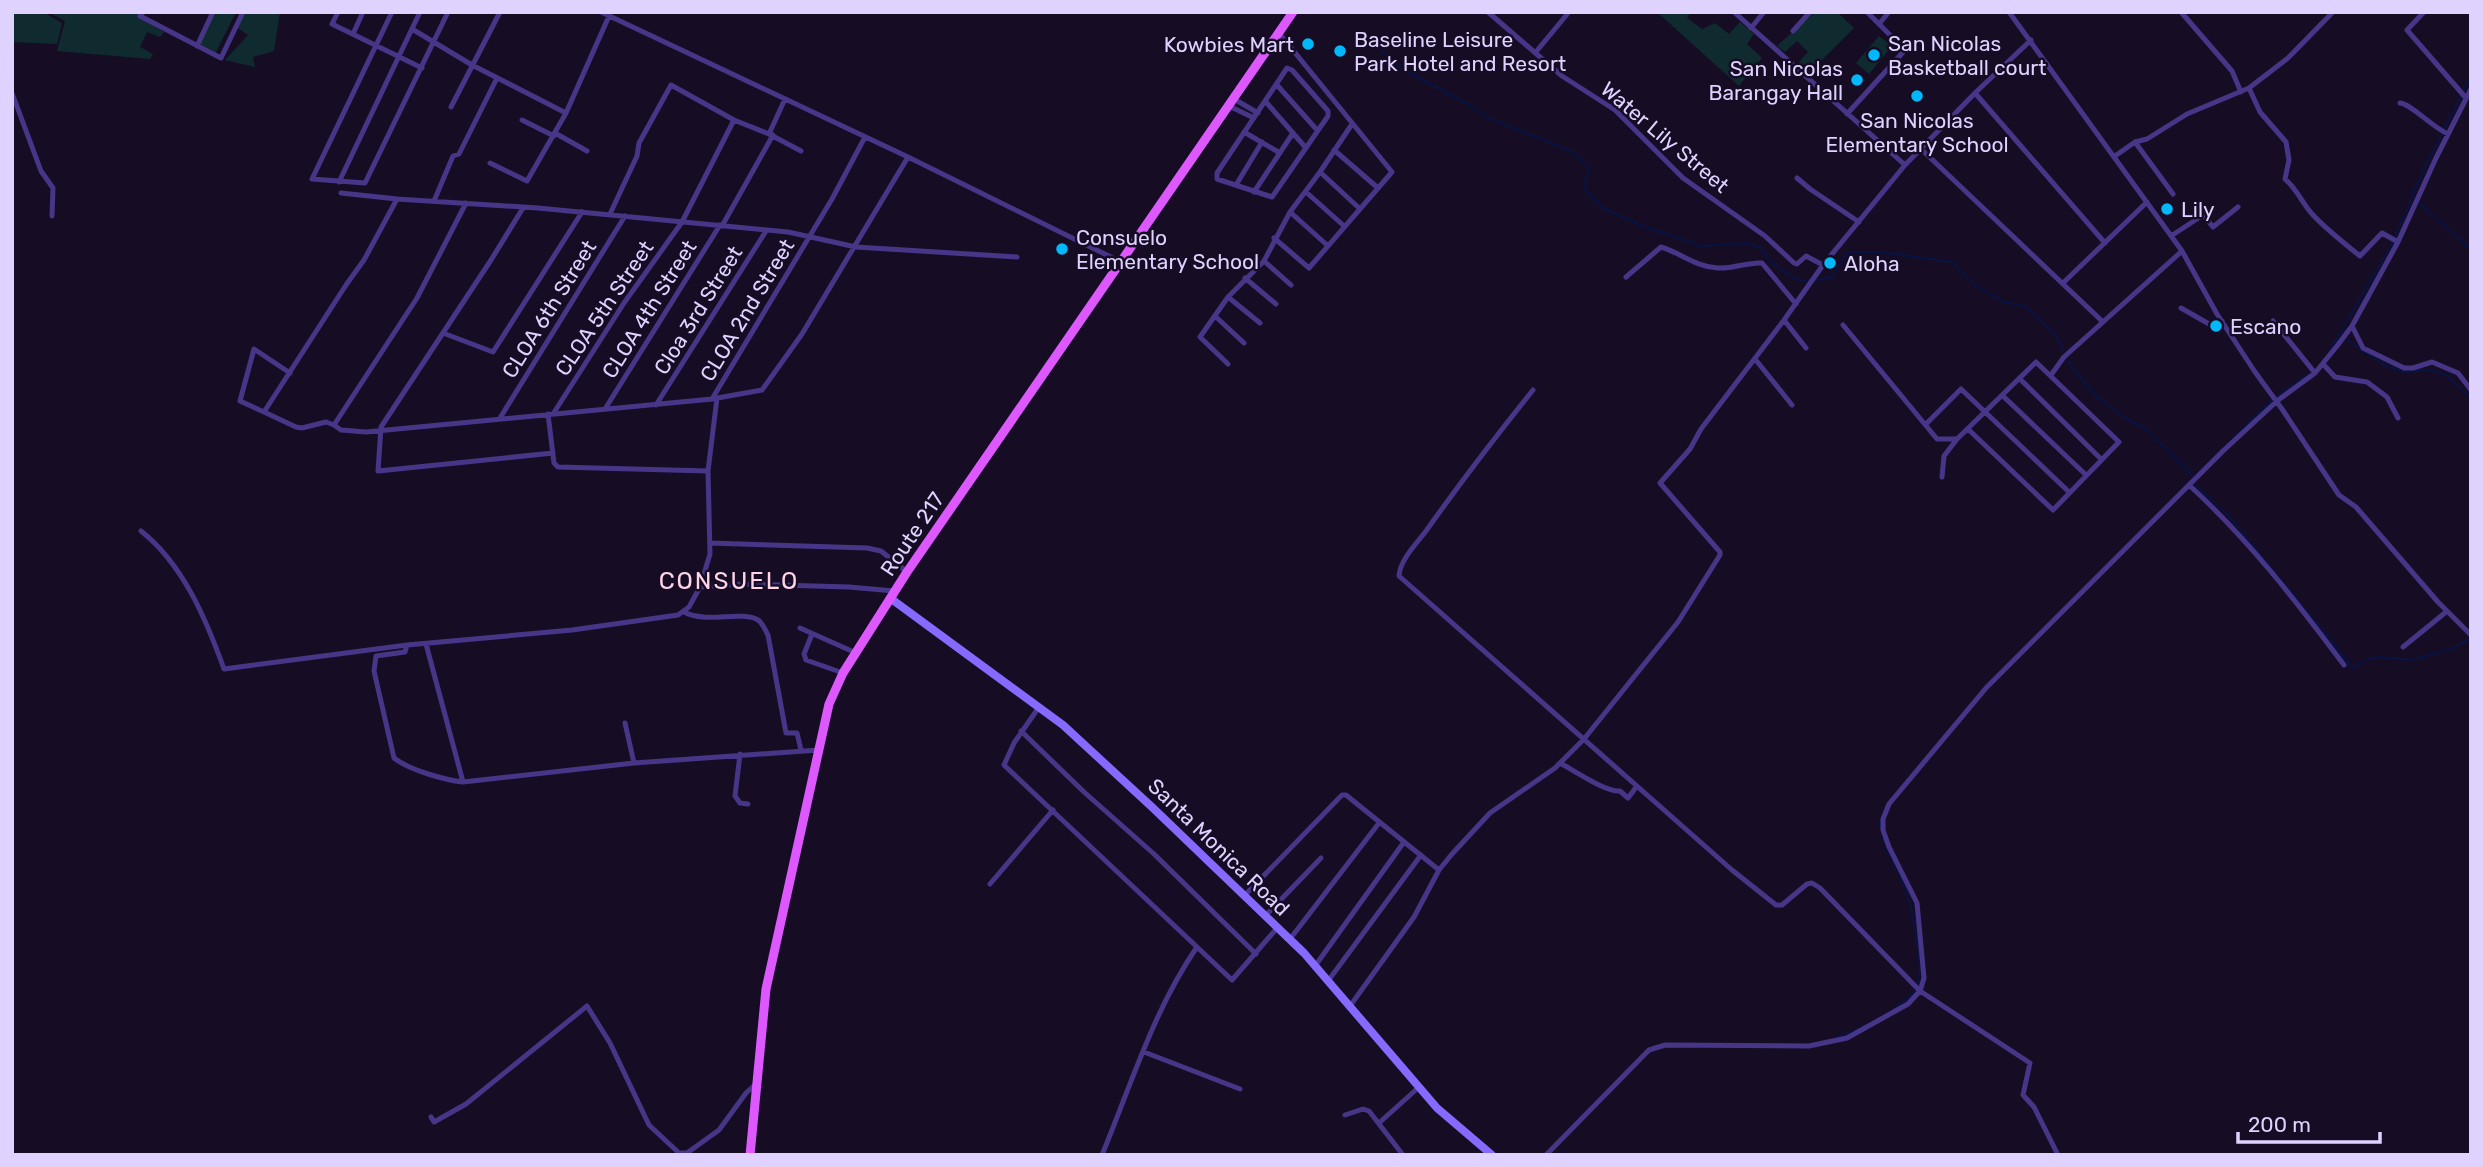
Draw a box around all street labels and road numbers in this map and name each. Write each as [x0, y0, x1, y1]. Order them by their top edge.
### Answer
street label: Water Lily Street [1596, 76, 1734, 198]
street label: CLOA 2nd Street [695, 234, 799, 386]
street label: CLOA 6th Street [497, 235, 601, 383]
street label: CLOA 4th Street [597, 235, 701, 383]
street label: CLOA 5th Street [550, 236, 658, 380]
street label: Cloa 3rd Street [649, 241, 747, 379]
street label: Route 217 [875, 487, 949, 581]
street label: Santa Monica Road [1143, 773, 1295, 921]

